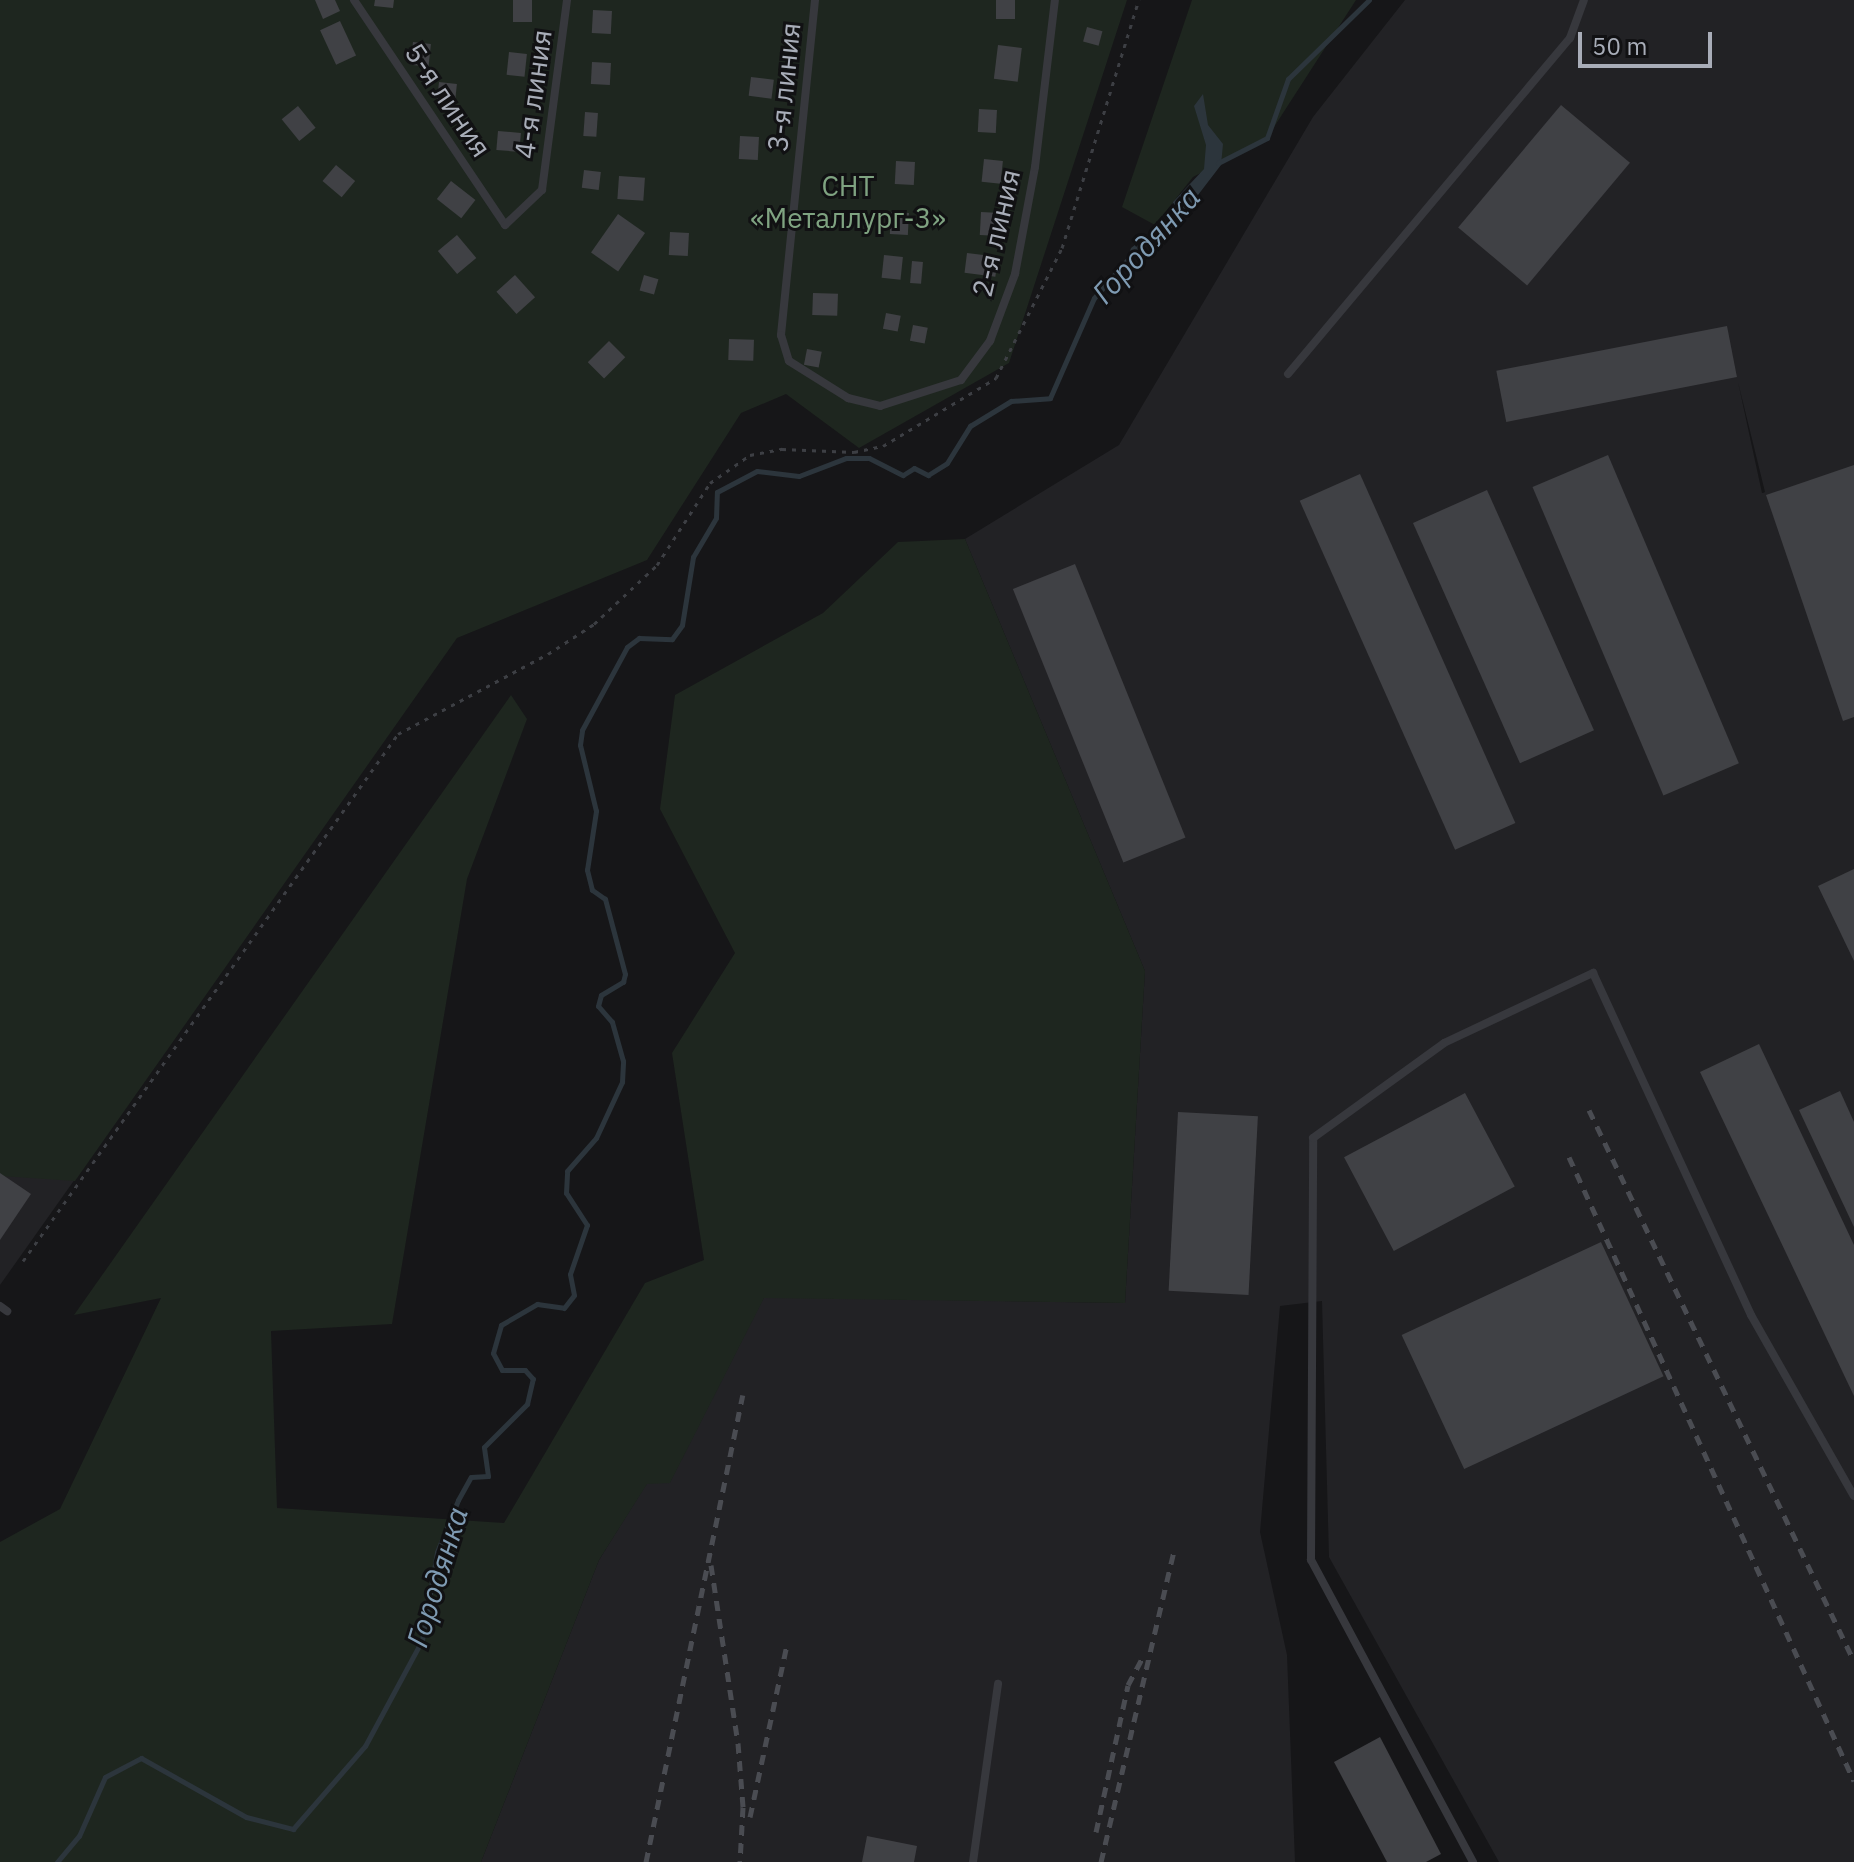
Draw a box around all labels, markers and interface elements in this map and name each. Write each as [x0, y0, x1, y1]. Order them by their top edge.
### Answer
scale bar [1582, 16, 1716, 66]
street label: 3-я линия [761, 21, 807, 153]
street label: 4-я линия [507, 27, 559, 161]
text: 50 m [1592, 30, 1647, 62]
street label: 5-я линия [398, 37, 498, 163]
street label: 2-я линия [965, 166, 1027, 300]
park label: СНТ «Металлург-3» [750, 169, 946, 235]
water label: Городянка [1084, 179, 1208, 311]
water label: Городянка [399, 1503, 475, 1651]

